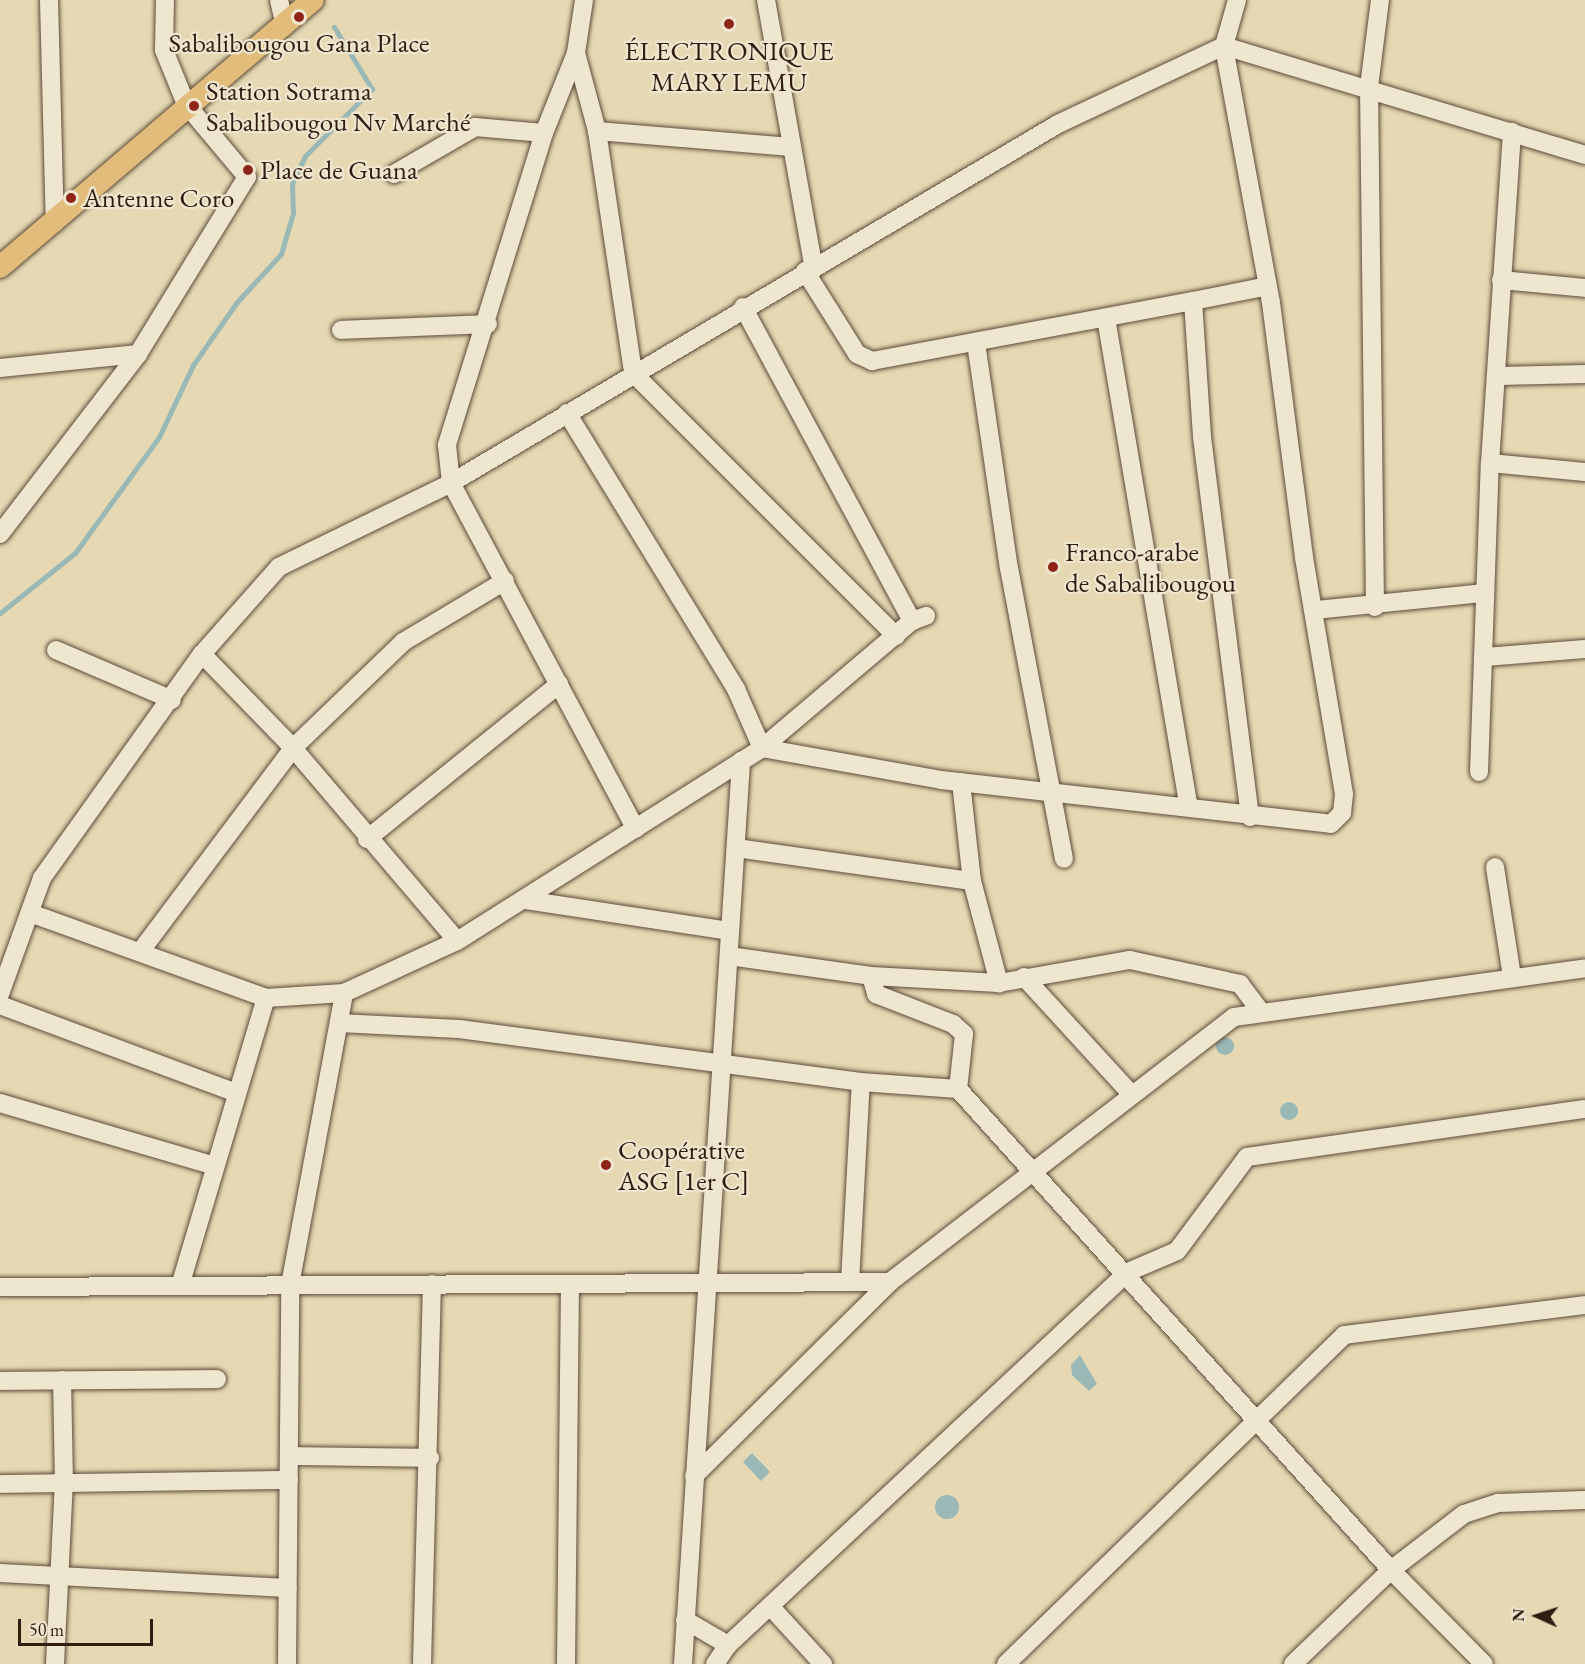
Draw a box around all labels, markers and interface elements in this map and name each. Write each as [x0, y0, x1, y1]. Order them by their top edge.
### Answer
marker: Sabalibougou Gana Place [292, 10, 306, 24]
marker: ÉLECTRONIQUE MARY LEMU [722, 17, 736, 31]
place label: Sabalibougou Gana Place [169, 27, 429, 59]
place label: ÉLECTRONIQUE MARY LEMU [624, 34, 834, 97]
place label: Station Sotrama Sabalibougou Nv Marché [206, 74, 470, 137]
marker: Station Sotrama Sabalibougou Nv Marché [187, 99, 201, 113]
place label: Place de Guana [260, 154, 418, 186]
marker: Place de Guana [241, 163, 255, 177]
place label: Antenne Coro [83, 182, 234, 214]
marker: Antenne Coro [64, 191, 78, 205]
place label: Franco-arabe de Sabalibougou [1065, 535, 1236, 598]
marker: Franco-arabe de Sabalibougou [1046, 560, 1060, 574]
place label: Coopérative ASG [1er C] [618, 1133, 749, 1196]
marker: Coopérative ASG [1er C] [599, 1158, 613, 1172]
north arrow [1507, 1586, 1567, 1646]
scale bar [21, 1607, 156, 1645]
text: N [1508, 1608, 1529, 1622]
text: 50 m [29, 1618, 64, 1641]

